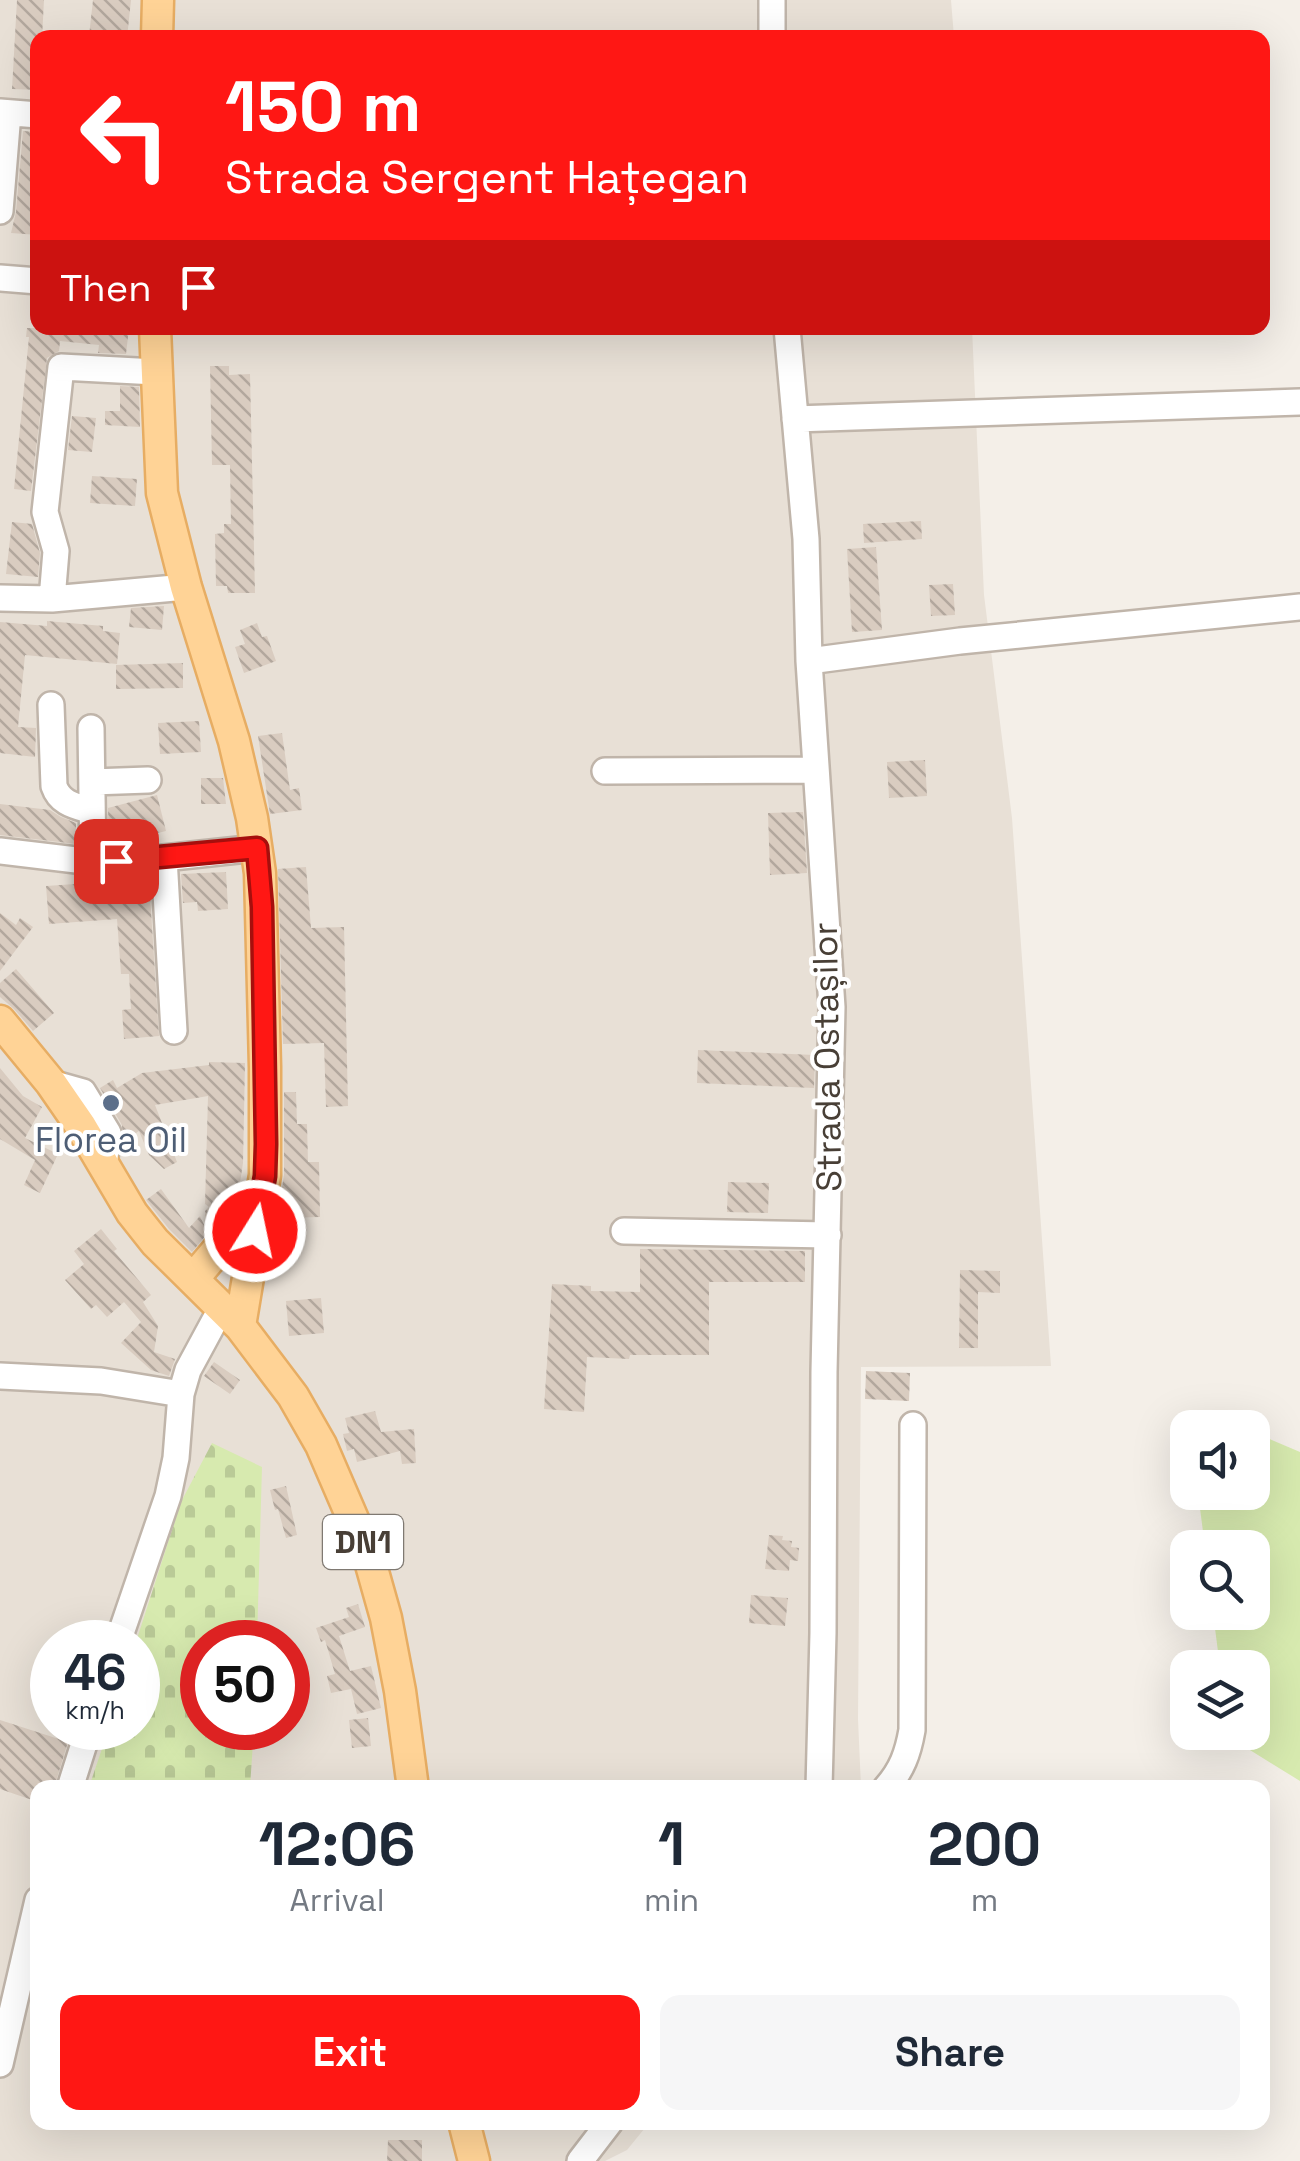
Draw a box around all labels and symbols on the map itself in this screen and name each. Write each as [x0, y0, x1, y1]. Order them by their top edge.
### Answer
pin [74, 819, 159, 904]
street label: Strada Ostașilor [803, 922, 851, 1192]
marker: Florea Oil [100, 1092, 122, 1114]
place label: Florea Oil [35, 1118, 187, 1162]
position arrow [203, 1179, 307, 1283]
road number: DN1 [323, 1515, 403, 1569]
speed limit sign: 50 [180, 1620, 310, 1750]

